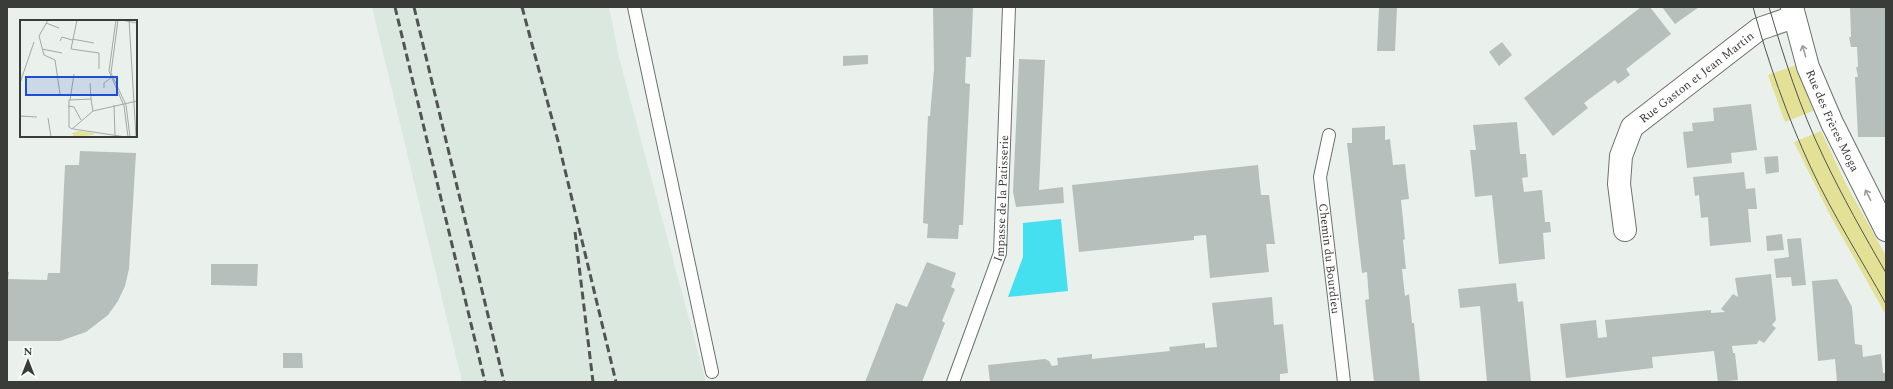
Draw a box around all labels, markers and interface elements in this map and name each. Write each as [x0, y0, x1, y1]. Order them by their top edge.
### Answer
inset map [20, 20, 137, 137]
street label: Rue Gaston et Jean Martin [1635, 27, 1758, 128]
one-way arrow [1800, 45, 1807, 58]
street label: Rue des Frères Moga [1800, 67, 1864, 175]
street label: Impasse de la Patisserie [989, 135, 1014, 264]
one-way arrow [1864, 189, 1871, 201]
street label: Chemin du Bourdieu [1313, 202, 1345, 315]
north arrow [8, 341, 48, 381]
text: N [24, 343, 33, 360]

